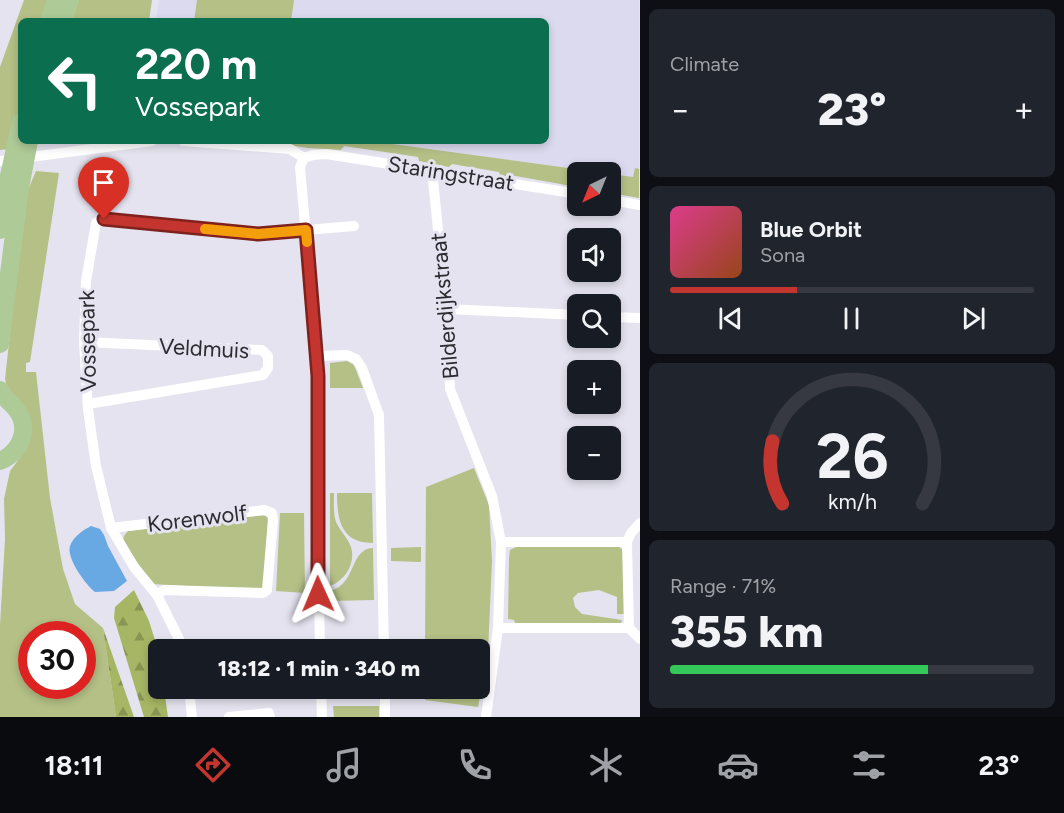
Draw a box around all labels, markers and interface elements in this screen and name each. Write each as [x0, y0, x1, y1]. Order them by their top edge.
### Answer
text: 220 m [135, 39, 257, 90]
icon: left [36, 42, 114, 120]
text: Climate [670, 52, 739, 76]
text: 23° [818, 82, 886, 136]
text: Vossepark [135, 90, 260, 123]
text: − [670, 90, 691, 129]
text: + [1013, 90, 1034, 129]
street label: Staringstraat [386, 150, 516, 197]
pin [78, 157, 129, 219]
north arrow [567, 162, 621, 216]
map controls [567, 162, 621, 480]
icon: arrive [87, 166, 120, 199]
text: Blue Orbit [760, 216, 862, 243]
button: sound [567, 228, 621, 282]
street label: Bilderdijkstraat [425, 232, 464, 380]
text: Sona [760, 243, 805, 267]
street label: Vossepark [73, 289, 102, 392]
button: search [567, 294, 621, 348]
icon: previous [714, 302, 747, 335]
icon: pause [835, 302, 868, 335]
icon: next [957, 302, 990, 335]
street label: Veldmuis [158, 333, 250, 364]
button: + [567, 360, 621, 414]
text: 26 [816, 419, 888, 494]
button: − [567, 426, 621, 480]
text: km/h [828, 489, 876, 514]
street label: Korenwolf [146, 499, 249, 538]
position arrow [286, 562, 350, 626]
text: Range · 71% [670, 574, 776, 598]
text: 355 km [670, 604, 823, 658]
speed limit sign: 30 [18, 621, 96, 699]
text: 18:12 · 1 min · 340 m [218, 655, 420, 682]
icon: directions [192, 744, 234, 786]
icon: music [323, 744, 365, 786]
icon: phone [454, 744, 496, 786]
icon: climate [585, 744, 627, 786]
icon: car [717, 744, 759, 786]
icon: filters [848, 744, 890, 786]
text: 18:11 [45, 749, 103, 782]
text: 23° [979, 749, 1019, 782]

